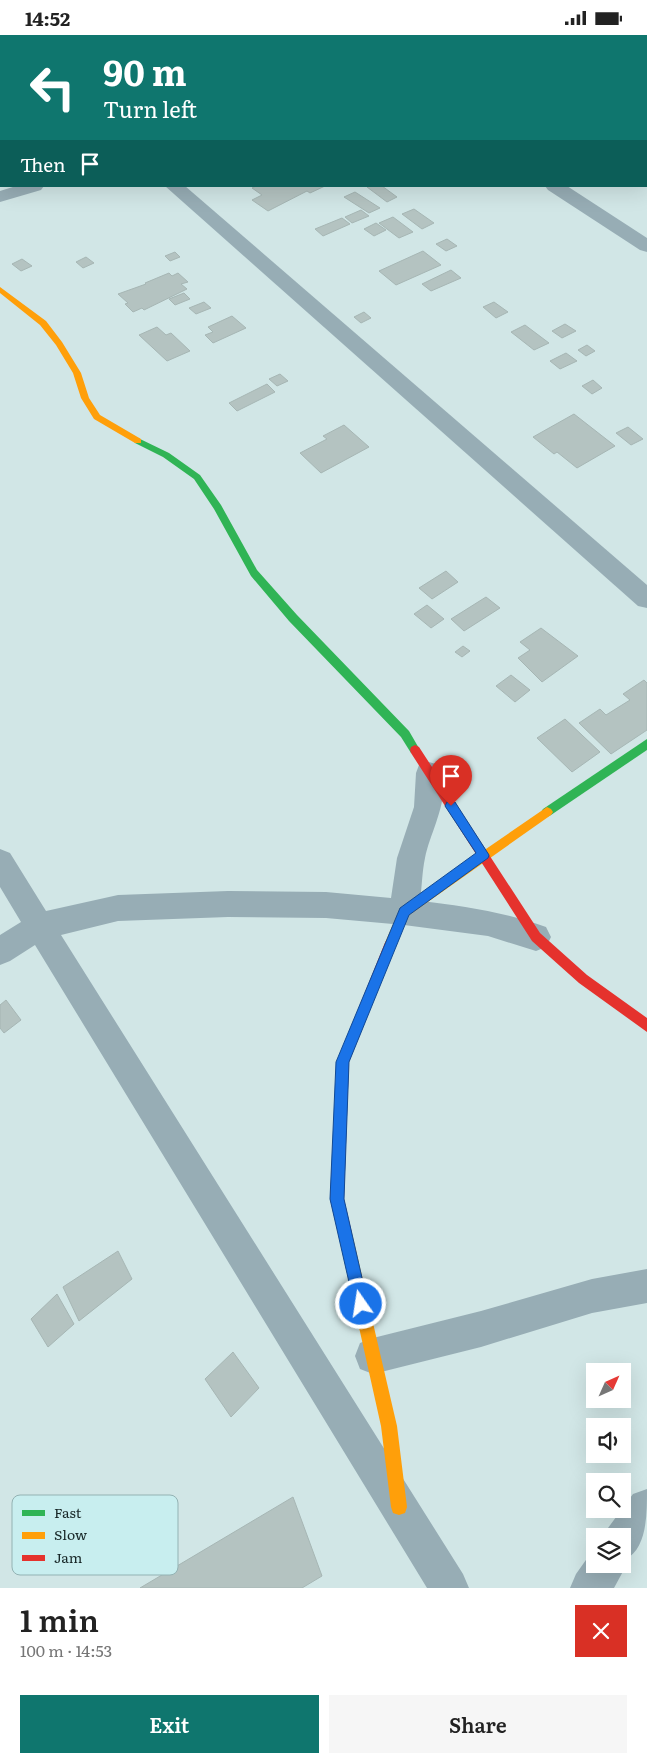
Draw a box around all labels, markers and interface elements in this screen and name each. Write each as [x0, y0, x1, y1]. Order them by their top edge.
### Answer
text: 14:52 [25, 4, 70, 32]
text: 90 m [103, 45, 187, 97]
icon: left [20, 55, 85, 120]
text: Turn left [103, 92, 197, 125]
text: Then [20, 150, 66, 178]
icon: arrive [76, 150, 104, 178]
pin [430, 755, 472, 806]
icon: arrive [437, 762, 465, 790]
position arrow [334, 1277, 386, 1329]
north arrow [586, 1363, 631, 1407]
map controls [586, 1363, 631, 1573]
button: sound [586, 1418, 631, 1463]
button: search [586, 1473, 631, 1518]
legend [12, 1495, 178, 1575]
text: Fast [54, 1502, 82, 1522]
text: Slow [54, 1524, 87, 1544]
button: layers [586, 1528, 631, 1573]
text: Jam [54, 1547, 83, 1567]
text: 1 min [20, 1597, 99, 1641]
button: close [575, 1605, 627, 1657]
text: 100 m · 14:53 [20, 1638, 112, 1662]
button: Exit [20, 1695, 319, 1753]
button: Share [329, 1695, 627, 1753]

